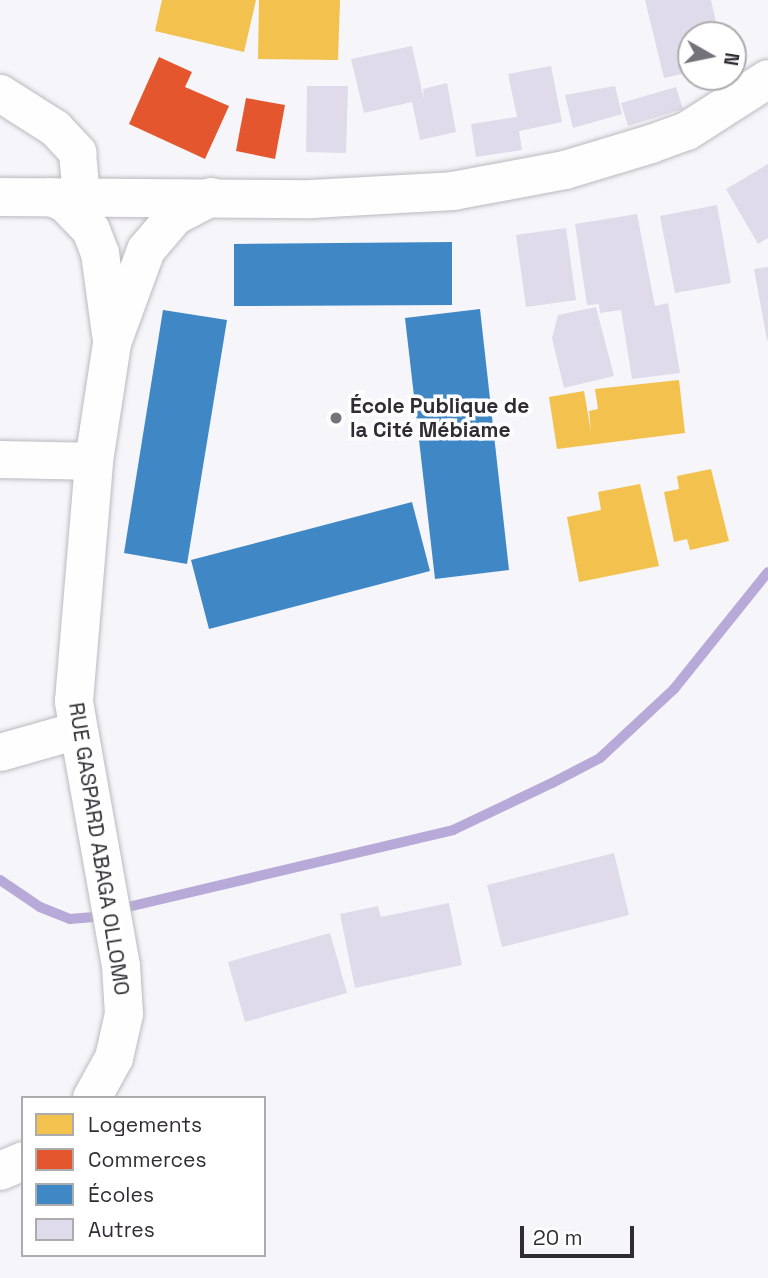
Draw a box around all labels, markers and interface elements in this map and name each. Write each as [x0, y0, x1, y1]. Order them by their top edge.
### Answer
north arrow [677, 21, 747, 91]
text: N [718, 51, 745, 67]
place label: École Publique de la Cité Mébiame [350, 393, 529, 443]
marker: École Publique de la Cité Mébiame [328, 410, 344, 426]
street label: RUE GASPARD ABAGA OLLOMO [63, 700, 135, 998]
legend [21, 1096, 266, 1257]
text: Logements [88, 1111, 202, 1138]
text: Commerces [88, 1146, 207, 1173]
text: Écoles [88, 1181, 154, 1208]
scale bar [523, 1212, 637, 1256]
text: Autres [88, 1216, 155, 1243]
text: 20 m [533, 1224, 583, 1251]

